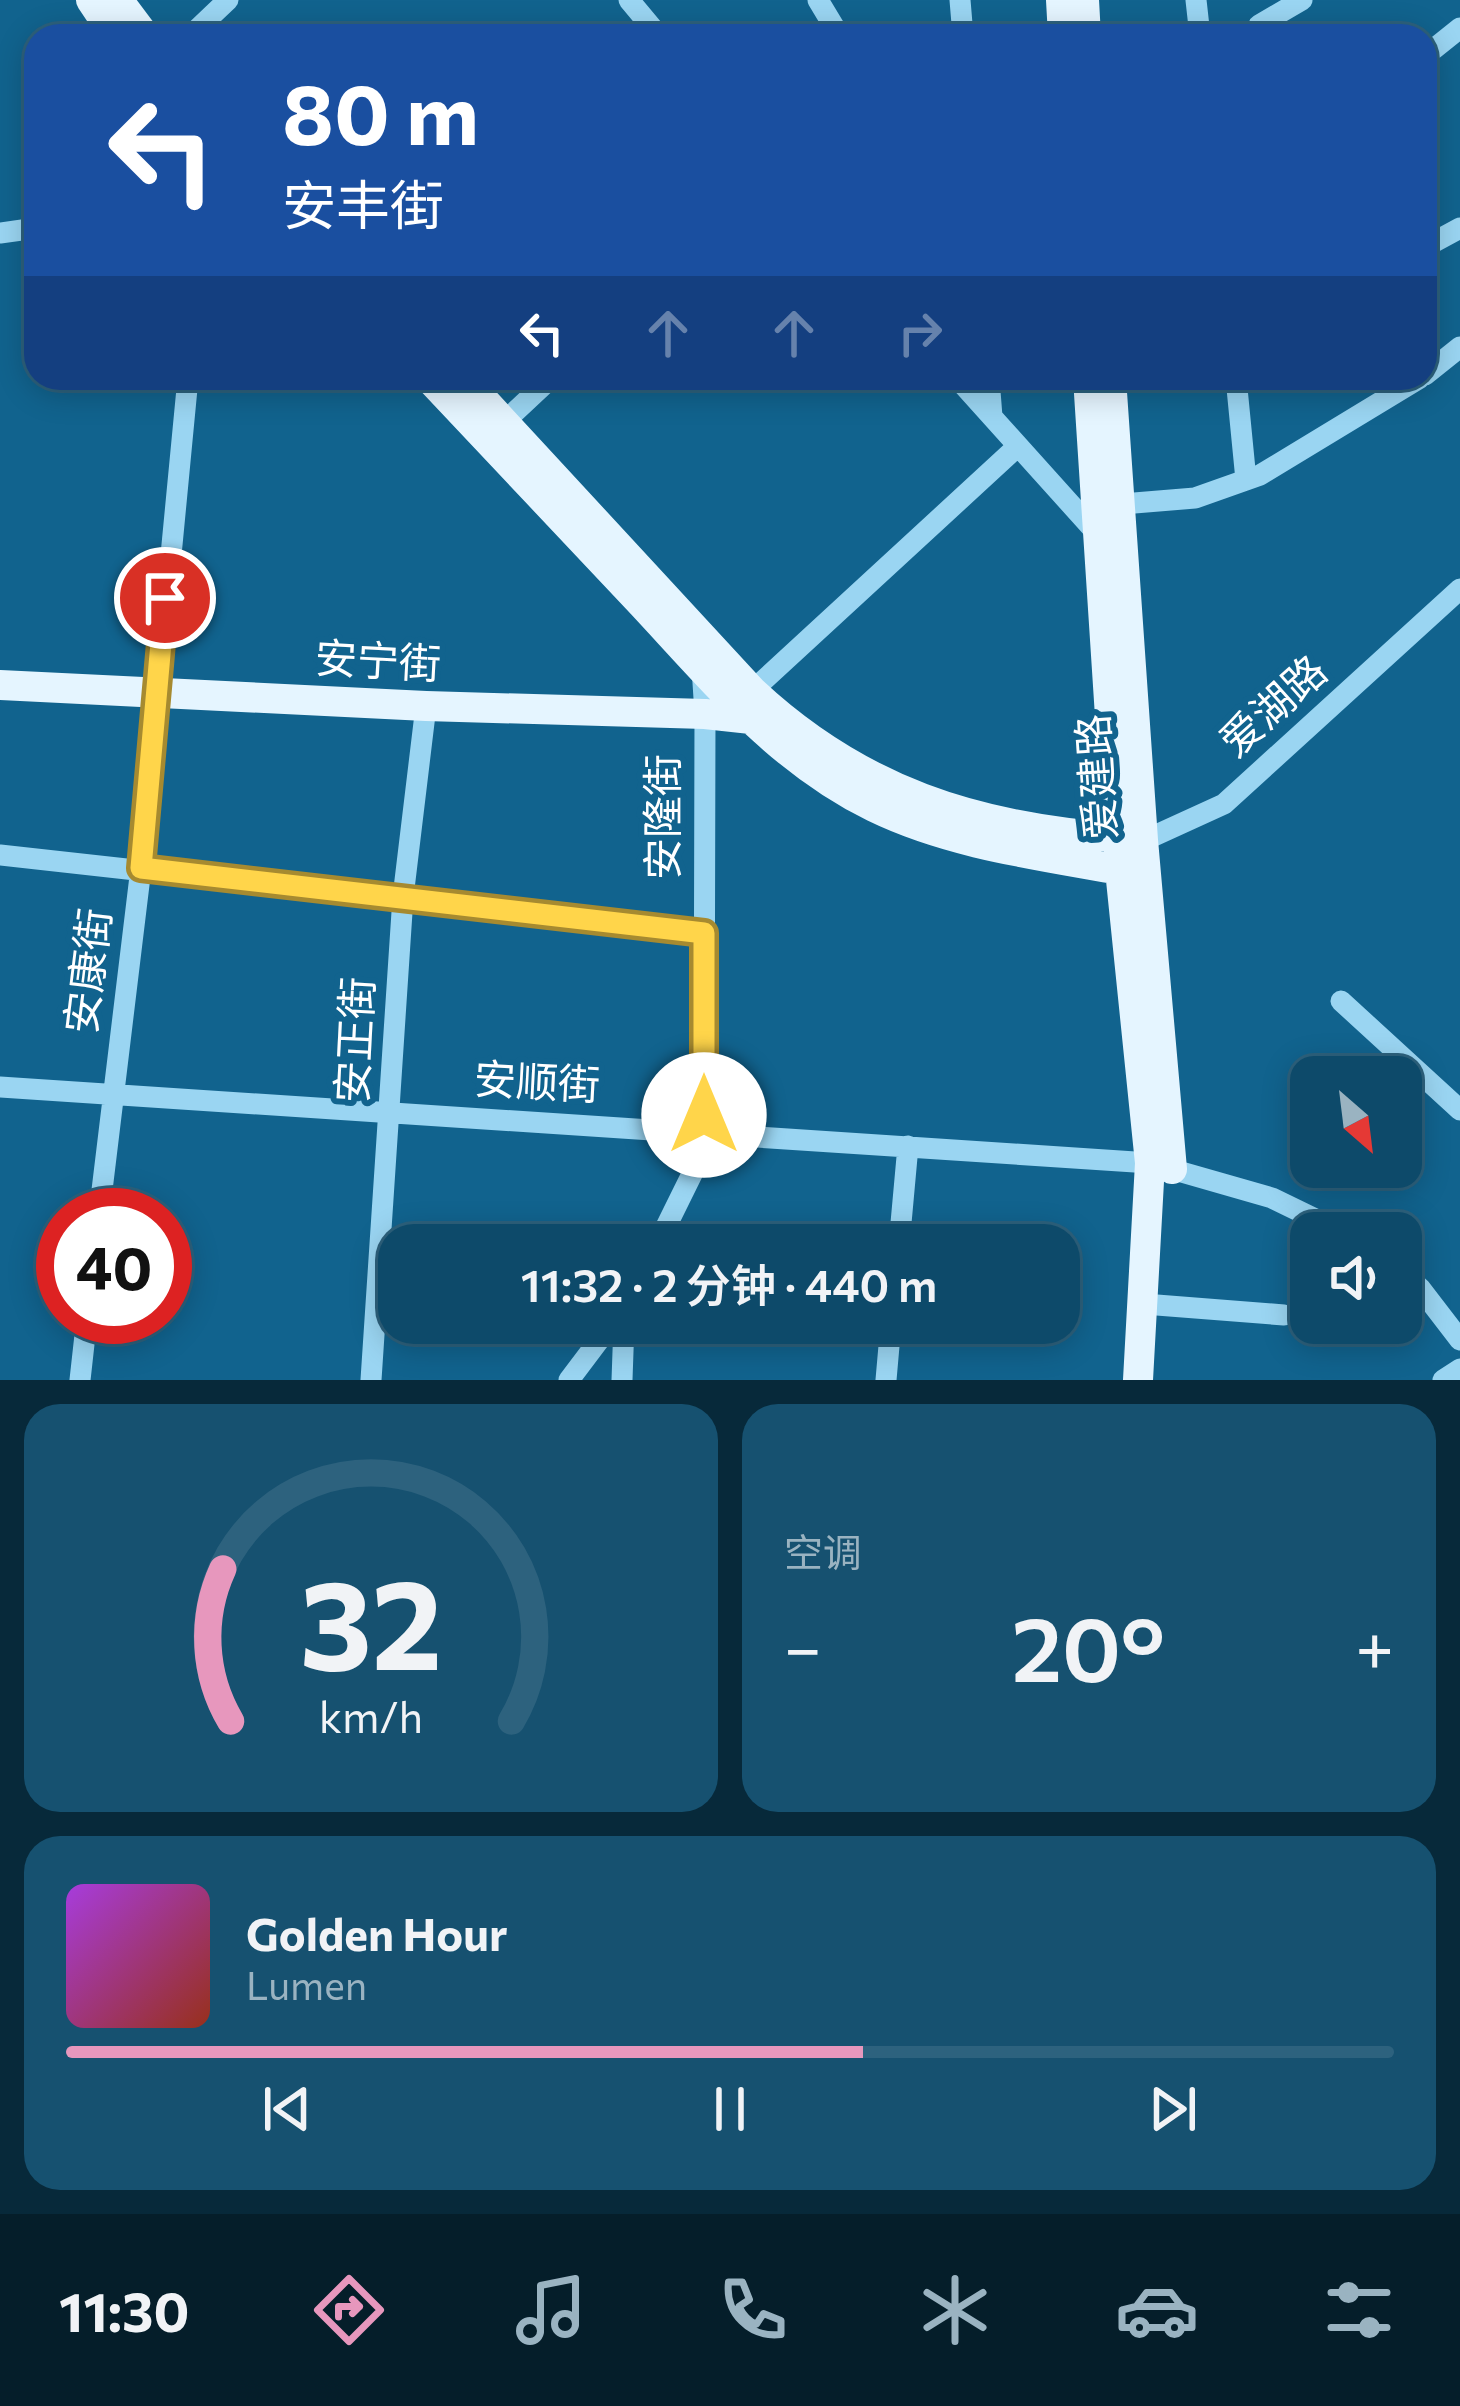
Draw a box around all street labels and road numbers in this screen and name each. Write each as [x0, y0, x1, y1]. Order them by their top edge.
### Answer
street label: 安宁街 [314, 630, 442, 688]
street label: 爱湖路 [1207, 643, 1336, 766]
street label: 爱建路 [1065, 712, 1125, 842]
street label: 安隆街 [635, 754, 687, 880]
street label: 安康街 [53, 905, 119, 1036]
street label: 安正街 [324, 976, 382, 1104]
street label: 安顺街 [473, 1051, 601, 1109]

